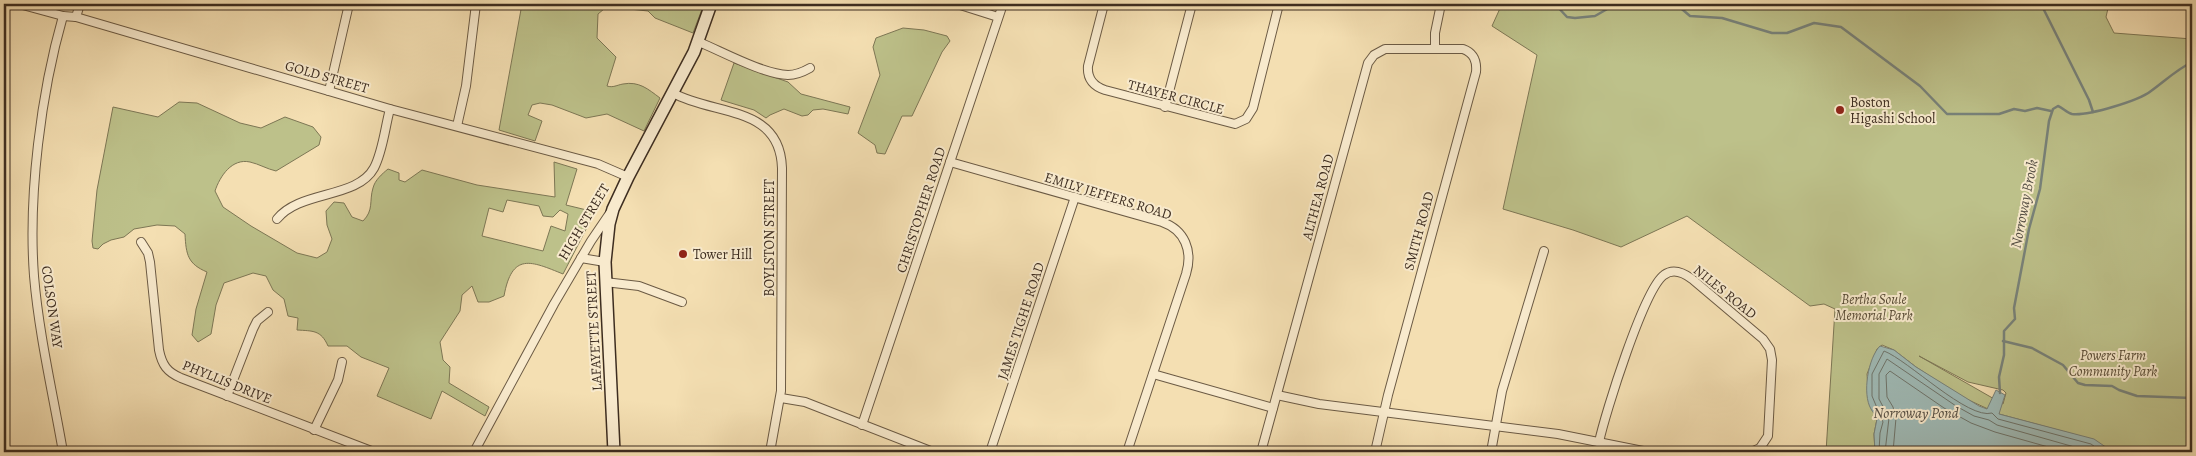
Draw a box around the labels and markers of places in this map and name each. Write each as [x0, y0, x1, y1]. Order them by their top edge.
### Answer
place label: Boston Higashi School [1850, 93, 1936, 128]
marker: Boston Higashi School [1834, 104, 1846, 116]
place label: Tower Hill [693, 245, 752, 264]
marker: Tower Hill [677, 248, 689, 260]

